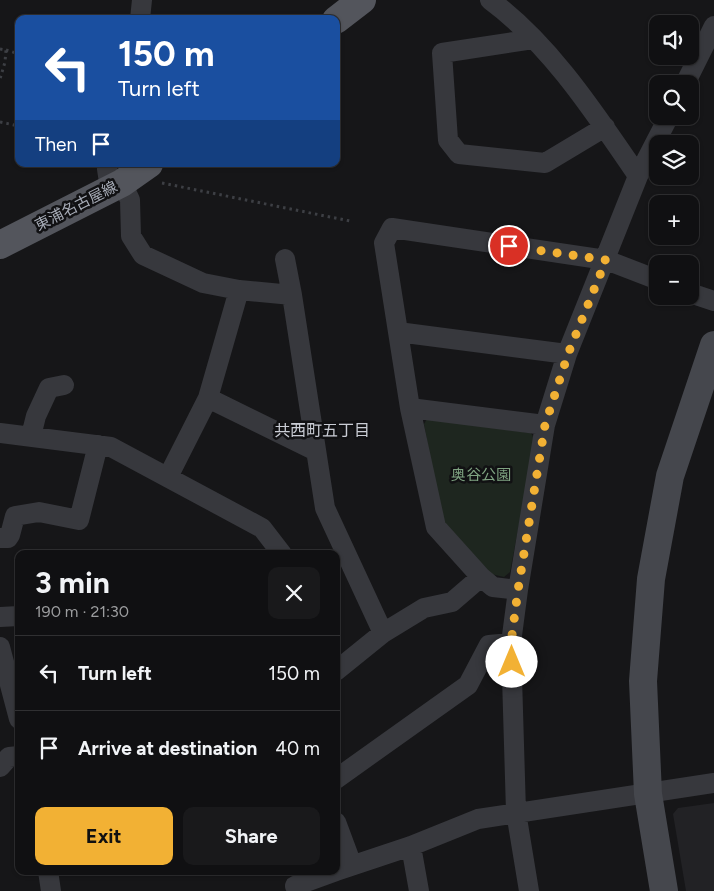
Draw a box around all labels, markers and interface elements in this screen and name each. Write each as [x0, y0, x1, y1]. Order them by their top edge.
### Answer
map controls [649, 15, 699, 305]
button: sound [649, 15, 699, 65]
text: 150 m [118, 33, 215, 75]
icon: left [35, 35, 100, 100]
text: Turn left [118, 75, 200, 102]
button: search [649, 75, 699, 125]
icon: arrive [87, 130, 115, 158]
text: Then [35, 133, 77, 156]
button: layers [649, 135, 699, 185]
street label: 東浦名古屋線 [32, 178, 120, 234]
button: + [649, 195, 699, 245]
pin [488, 225, 530, 267]
icon: arrive [495, 232, 523, 260]
button: − [649, 255, 699, 305]
district label: 共西町五丁目 [274, 421, 370, 440]
park label: 奥谷公園 [451, 466, 511, 484]
text: 3 min [35, 564, 110, 601]
button: close [268, 567, 320, 619]
text: 190 m · 21:30 [35, 602, 129, 621]
position arrow [485, 635, 537, 687]
icon: left [35, 659, 63, 687]
text: Turn left [78, 662, 152, 685]
text: 150 m [268, 662, 320, 685]
icon: arrive [35, 734, 63, 762]
text: Arrive at destination [78, 737, 257, 760]
text: 40 m [275, 737, 320, 760]
button: Exit [35, 807, 173, 865]
button: Share [183, 807, 320, 865]

